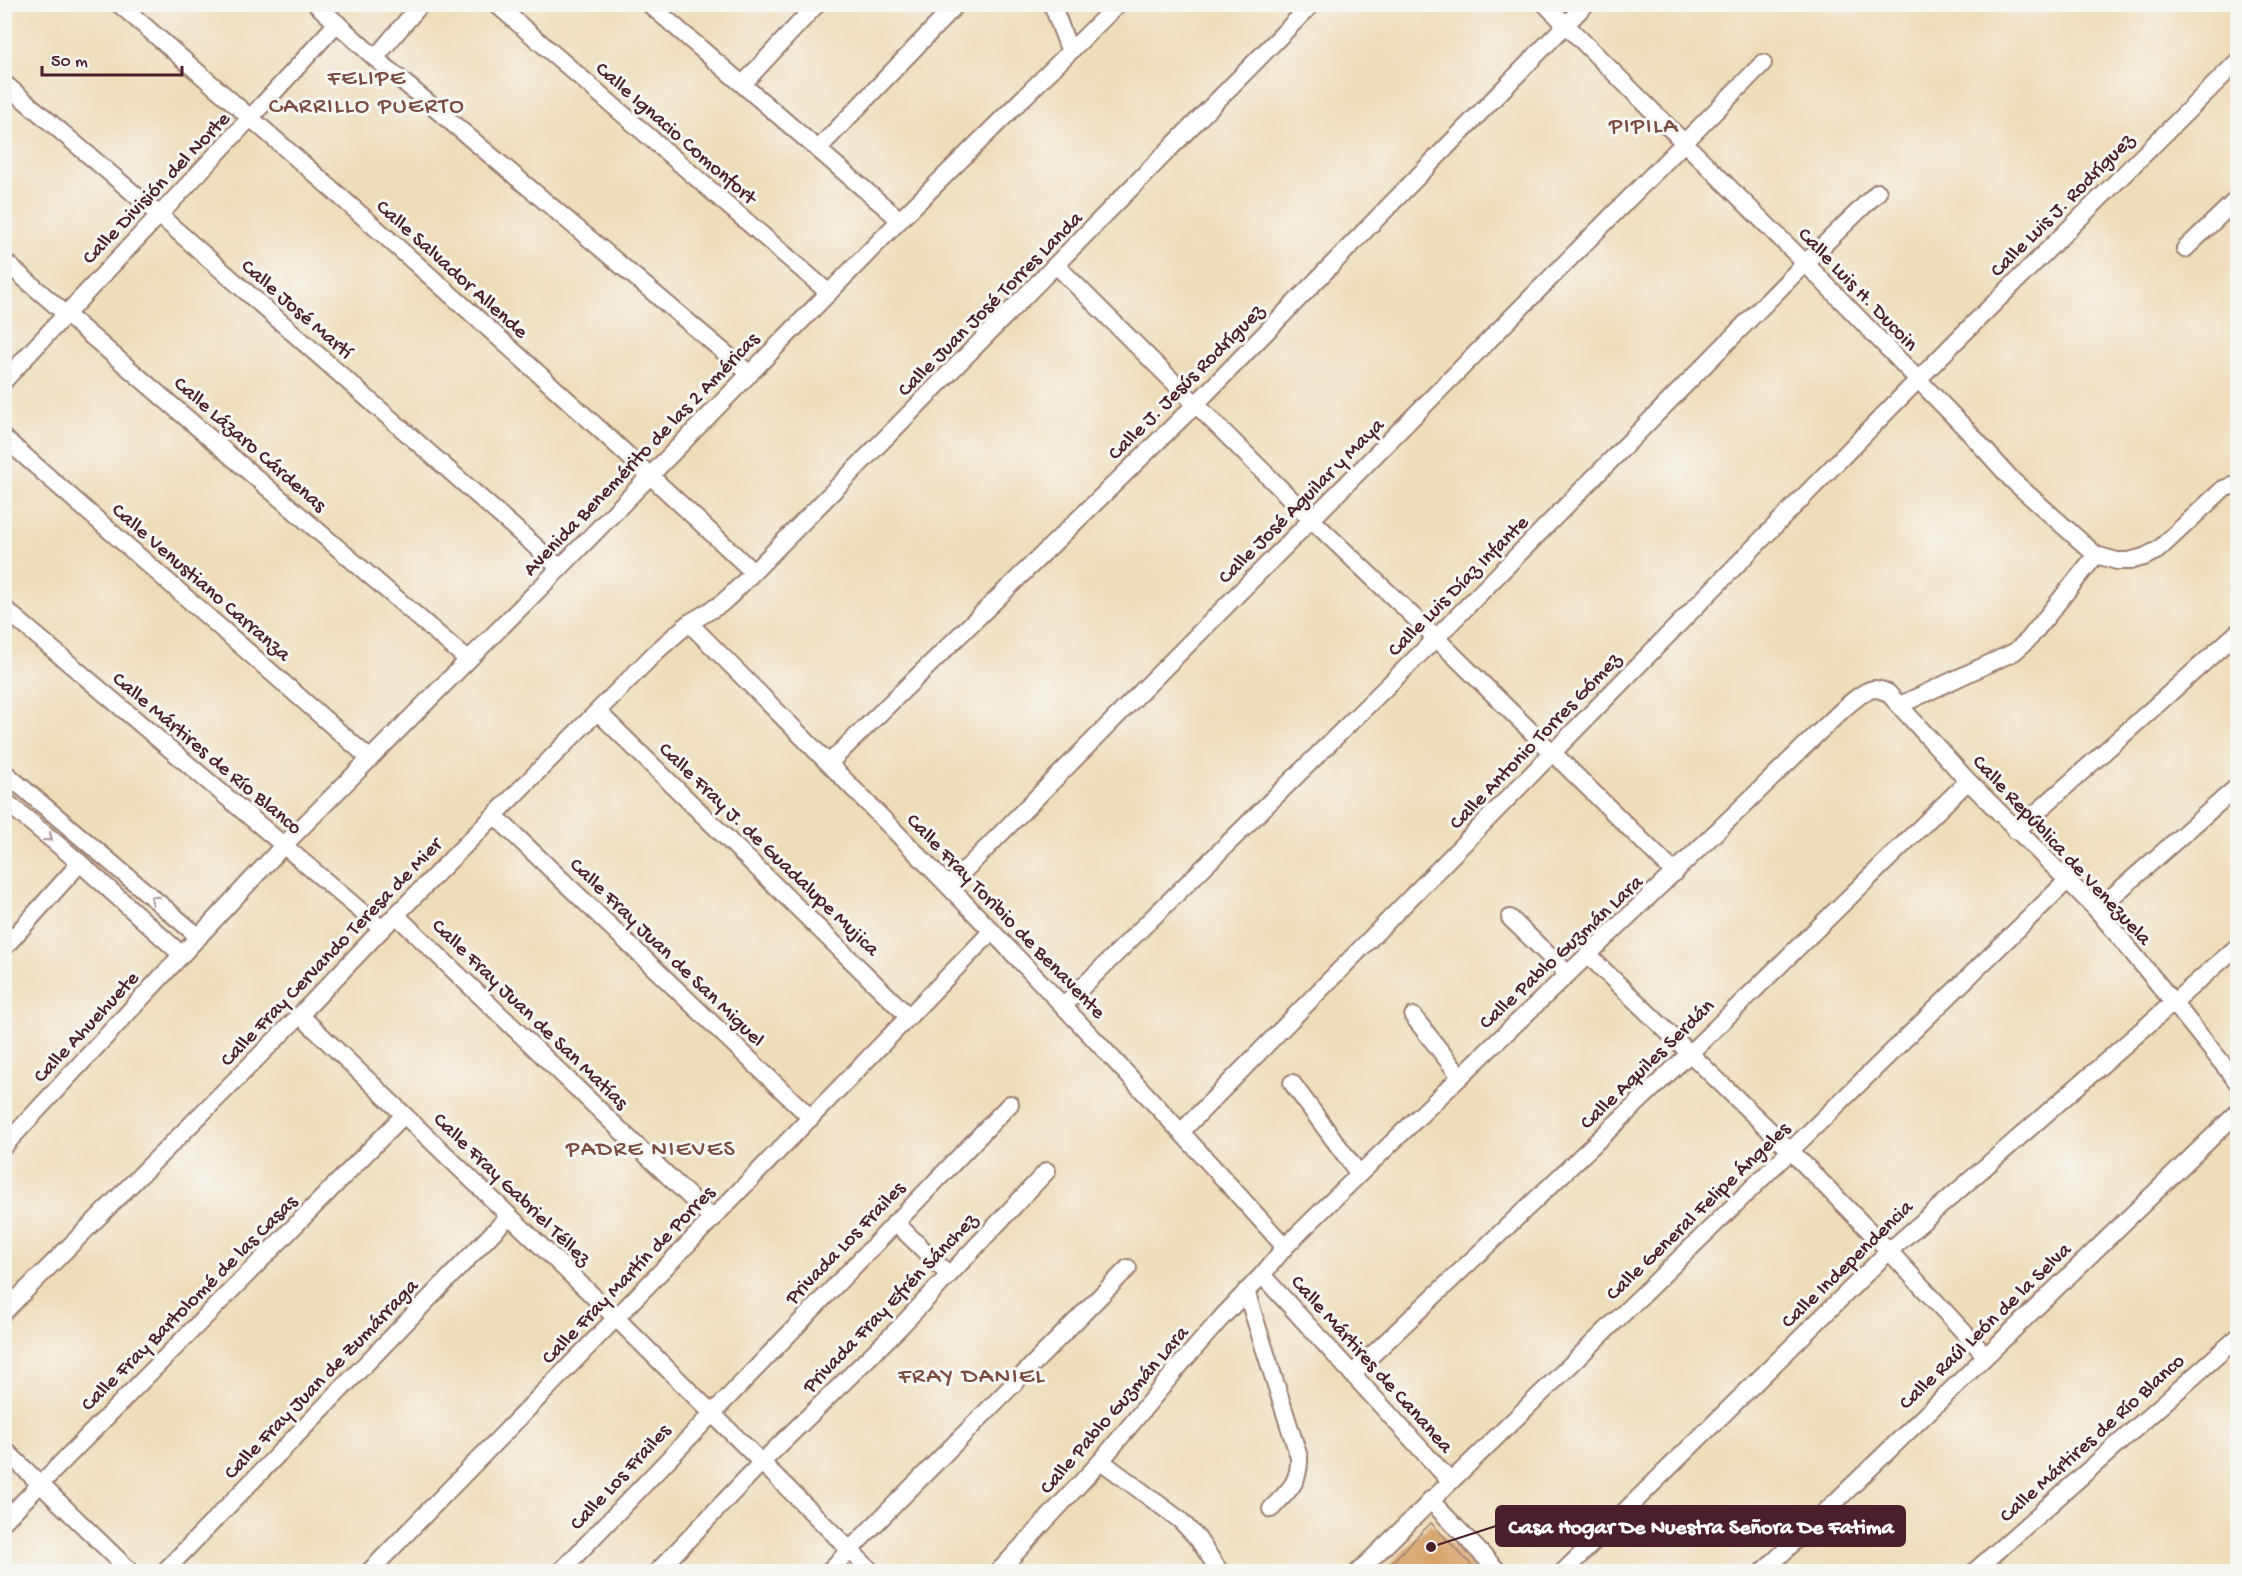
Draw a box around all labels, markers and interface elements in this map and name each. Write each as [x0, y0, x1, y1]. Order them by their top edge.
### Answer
scale bar [42, 39, 182, 77]
text: 50 m [51, 52, 88, 73]
street label: Calle Ignacio Comonfort [589, 58, 762, 213]
district label: FELIPE CARRILLO PUERTO [269, 65, 465, 122]
street label: Calle División del Norte [78, 107, 238, 271]
district label: PIPILA [1608, 113, 1679, 142]
street label: Calle Luis J. Rodríguez [1986, 129, 2141, 284]
street label: Calle Salvador Allende [369, 196, 533, 346]
street label: Calle Juan José Torres Landa [894, 207, 1090, 403]
street label: Calle Luis H. Ducoin [1791, 223, 1922, 358]
street label: Calle José Martí [234, 255, 357, 366]
street label: Calle J. Jesús Rodríguez [1104, 299, 1271, 467]
street label: Avenida Benemérito de las 2 Américas [519, 327, 767, 583]
street label: Calle Lázaro Cárdenas [167, 372, 331, 520]
street label: Calle José Aguilar y Maya [1214, 413, 1392, 591]
street label: Calle Venustiano Carranza [105, 499, 295, 669]
street label: Calle Luis Díaz Infante [1384, 511, 1536, 663]
street label: Calle Antonio Torres Gómez [1445, 648, 1628, 836]
street label: Calle Mártires de Río Blanco [106, 668, 306, 842]
street label: Calle Fray J. de Guadalupe Mujica [652, 738, 884, 964]
street label: Calle República de Venezuela [1965, 751, 2156, 953]
street label: Calle Fray Toribio de Benavente [899, 809, 1110, 1026]
one-way arrow [43, 831, 54, 842]
street label: Calle Fray Cervando Teresa de Mier [216, 832, 450, 1073]
street label: Calle Fray Juan de San Miguel [563, 854, 768, 1053]
street label: Calle Pablo Guzmán Lara [1475, 870, 1651, 1036]
one-way arrow [150, 896, 161, 907]
street label: Calle Fray Juan de San Matías [425, 915, 633, 1117]
street label: Calle Ahuehuete [29, 966, 147, 1090]
street label: Calle Aquiles Serdán [1576, 995, 1721, 1136]
street label: Calle Fray Gabriel Téllez [426, 1109, 595, 1273]
street label: Calle General Felipe Ángeles [1601, 1116, 1798, 1307]
district label: PADRE NIEVES [565, 1136, 736, 1165]
street label: Privada Los Frailes [780, 1176, 913, 1312]
street label: Calle Fray Martín de Porres [537, 1181, 722, 1371]
street label: Calle Fray Bartolomé de las Casas [77, 1190, 305, 1418]
street label: Calle Independencia [1777, 1195, 1921, 1335]
street label: Privada Fray Efrén Sánchez [798, 1208, 985, 1401]
street label: Calle Raúl León de la Selva [1895, 1238, 2079, 1416]
street label: Calle Mártires de Cananea [1284, 1271, 1458, 1461]
street label: Calle Fray Juan de Zumárraga [220, 1274, 426, 1486]
street label: Calle Pablo Guzmán Lara [1036, 1321, 1197, 1501]
street label: Calle Mártires de Río Blanco [1996, 1350, 2191, 1529]
district label: FRAY DANIEL [897, 1363, 1046, 1392]
street label: Calle Los Frailes [566, 1419, 678, 1537]
callout: Casa Hogar De Nuestra Señora De Fatima [1496, 1506, 1905, 1546]
text: Casa Hogar De Nuestra Señora De Fatima [1507, 1516, 1895, 1542]

